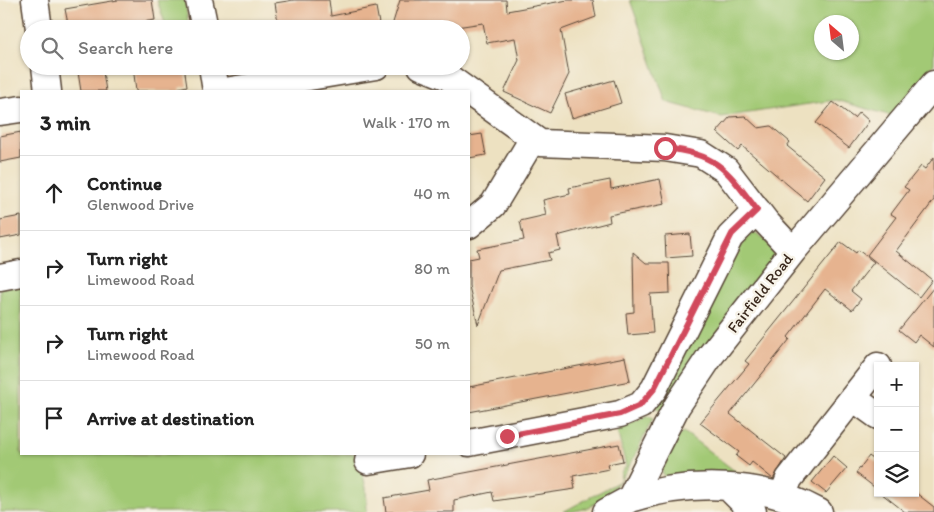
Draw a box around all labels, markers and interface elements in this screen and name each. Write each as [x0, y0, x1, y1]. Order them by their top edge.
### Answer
north arrow [814, 15, 859, 60]
search box [20, 20, 470, 75]
icon: search [38, 34, 66, 62]
text: Search here [78, 36, 173, 59]
text: 3 min [40, 110, 90, 135]
text: Walk · 170 m [363, 113, 450, 132]
route start [654, 137, 677, 160]
text: Continue [87, 172, 162, 195]
icon: ahead [40, 179, 68, 207]
text: 40 m [413, 184, 450, 203]
text: Glenwood Drive [87, 195, 194, 214]
text: Turn right [87, 247, 168, 270]
street label: Fairfield Road [723, 249, 797, 337]
icon: right [40, 254, 68, 282]
text: 80 m [414, 259, 450, 278]
text: Limewood Road [87, 270, 195, 289]
text: Turn right [87, 322, 168, 345]
icon: right [40, 329, 68, 357]
text: 50 m [415, 334, 450, 353]
text: Limewood Road [87, 345, 195, 364]
map controls [874, 362, 919, 497]
button: + [874, 362, 919, 407]
icon: arrive [40, 404, 68, 432]
text: Arrive at destination [87, 407, 254, 430]
button: − [874, 407, 919, 452]
route end [496, 425, 519, 448]
button: layers [874, 452, 919, 497]

